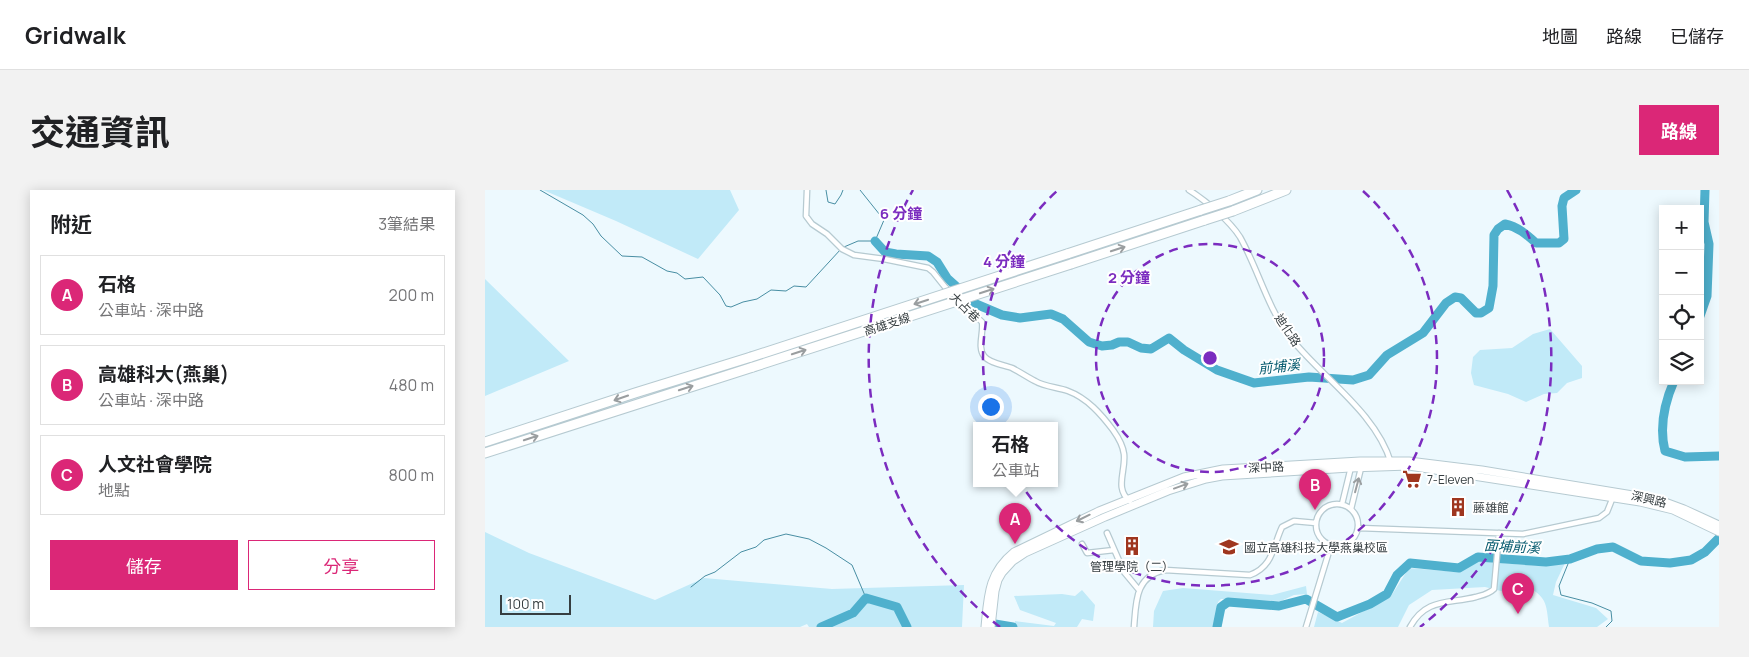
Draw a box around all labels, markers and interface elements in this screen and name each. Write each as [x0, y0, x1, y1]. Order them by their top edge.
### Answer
text: Gridwalk [25, 18, 126, 51]
text: 地圖 [1542, 24, 1578, 48]
text: 路線 [1606, 24, 1642, 48]
text: 已儲存 [1670, 24, 1724, 48]
button: 路線 [1639, 105, 1719, 155]
text: 交通資訊 [30, 108, 170, 156]
text: 6 分鐘 [880, 203, 922, 224]
map controls [1659, 205, 1704, 385]
button: + [1659, 205, 1704, 250]
text: 附近 [50, 210, 92, 238]
text: 3筆結果 [378, 213, 435, 235]
one-way arrow [1109, 243, 1125, 253]
button: − [1659, 250, 1704, 295]
text: 4 分鐘 [983, 251, 1025, 272]
text: 2 分鐘 [1108, 267, 1150, 288]
text: 石格 [98, 271, 136, 297]
text: A [62, 284, 72, 306]
text: 200 m [389, 284, 434, 306]
one-way arrow [978, 286, 994, 295]
street label: 大占巷 [946, 288, 984, 326]
button: locate [1659, 295, 1704, 340]
one-way arrow [914, 298, 930, 307]
text: 公車站 · 深中路 [98, 299, 204, 321]
street label: 高雄支線 [862, 308, 912, 340]
street label: 迪化路 [1271, 310, 1305, 350]
button: layers [1659, 340, 1704, 385]
one-way arrow [791, 347, 807, 357]
centre of rings [1201, 349, 1219, 367]
water label: 前埔溪 [1257, 354, 1303, 378]
text: 高雄科大(燕巢) [98, 361, 229, 387]
text: B [62, 374, 72, 396]
text: 480 m [389, 374, 434, 396]
one-way arrow [678, 383, 694, 393]
text: 公車站 · 深中路 [98, 389, 204, 411]
one-way arrow [614, 393, 630, 403]
your location [978, 394, 1004, 420]
popup [973, 422, 1058, 487]
text: 石格 [991, 431, 1030, 457]
one-way arrow [523, 432, 539, 442]
text: 人文社會學院 [98, 451, 212, 477]
street label: 深中路 [1248, 458, 1284, 476]
text: 公車站 [991, 459, 1040, 481]
text: C [61, 464, 73, 486]
text: 800 m [388, 464, 434, 486]
supermarket icon: 7-Eleven [1401, 468, 1423, 490]
pin: B [1299, 469, 1331, 510]
place label: 7-Eleven [1427, 471, 1474, 488]
one-way arrow [1353, 477, 1363, 493]
text: 地點 [98, 479, 130, 501]
one-way arrow [1173, 481, 1188, 490]
street label: 深興路 [1630, 487, 1668, 511]
building icon: 藤雄館 [1447, 496, 1469, 518]
place label: 藤雄館 [1473, 499, 1509, 516]
pin: A [999, 503, 1031, 544]
one-way arrow [1076, 514, 1091, 523]
building icon: 管理學院（二） [1121, 535, 1143, 557]
water label: 面埔前溪 [1484, 535, 1542, 557]
school or university icon: 國立高雄科技大學燕巢校區 [1218, 536, 1240, 558]
place label: 國立高雄科技大學燕巢校區 [1244, 539, 1388, 556]
button: 儲存 [50, 540, 238, 590]
button: 分享 [248, 540, 435, 590]
place label: 管理學院（二） [1090, 558, 1174, 575]
pin: C [1502, 573, 1534, 614]
scale bar [500, 592, 571, 615]
text: 100 m [507, 594, 544, 613]

